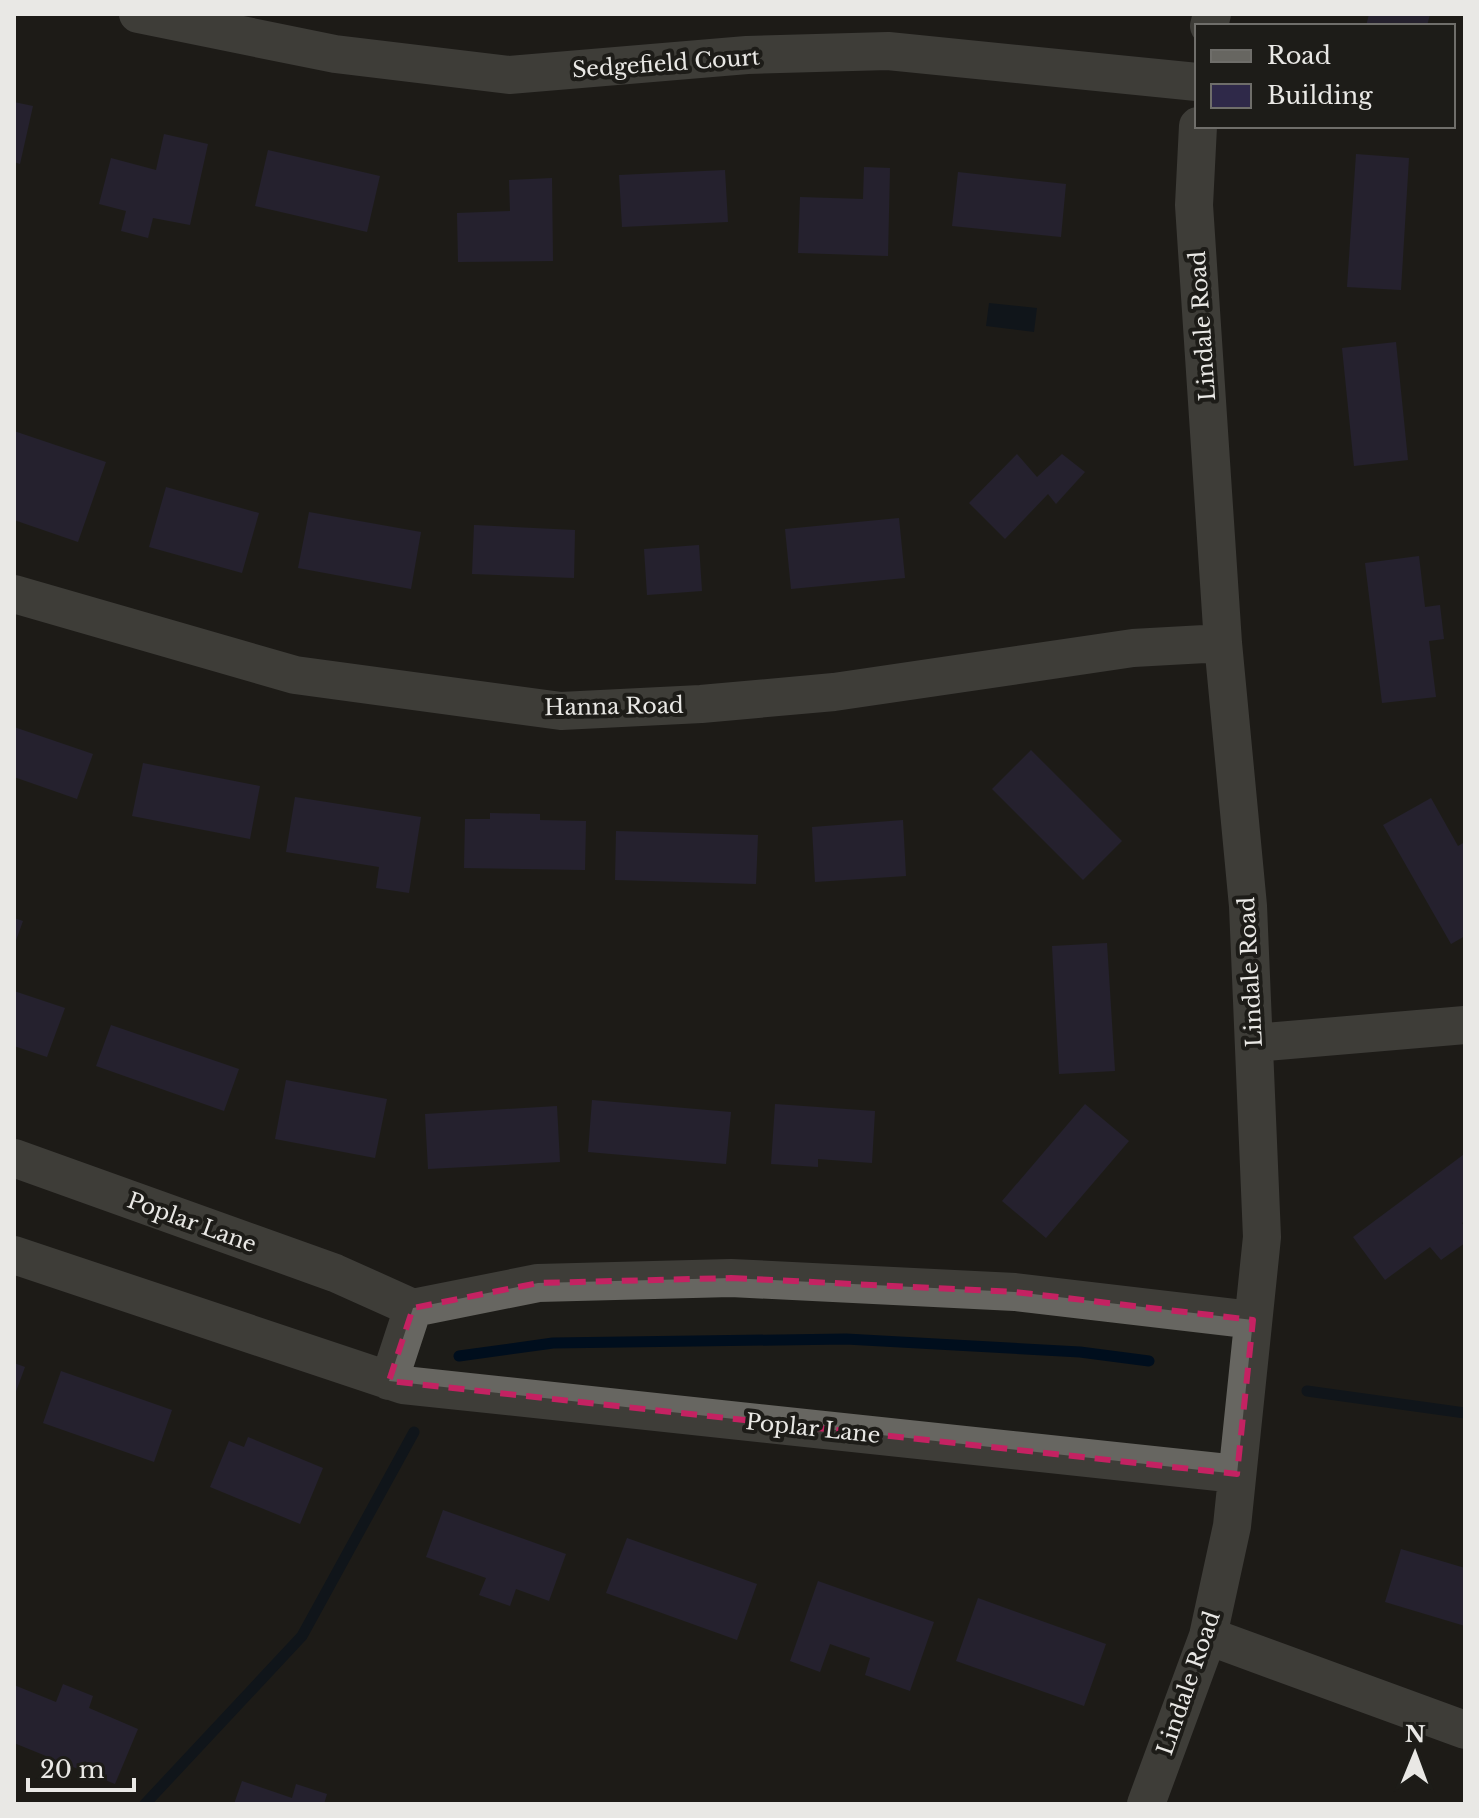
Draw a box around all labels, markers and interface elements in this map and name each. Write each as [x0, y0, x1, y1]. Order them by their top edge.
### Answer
legend [1195, 24, 1455, 128]
text: Road [1267, 41, 1331, 70]
street label: Sedgefield Court [571, 43, 761, 84]
text: Building [1267, 81, 1373, 110]
street label: Lindale Road [1184, 250, 1221, 402]
street label: Hanna Road [544, 692, 684, 721]
street label: Lindale Road [1233, 896, 1268, 1048]
street label: Poplar Lane [124, 1187, 260, 1258]
street label: Poplar Lane [744, 1408, 882, 1449]
street label: Lindale Road [1151, 1608, 1226, 1759]
north arrow [1375, 1714, 1455, 1794]
text: N [1405, 1721, 1426, 1748]
scale bar [28, 1742, 134, 1792]
text: 20 m [40, 1755, 105, 1784]

